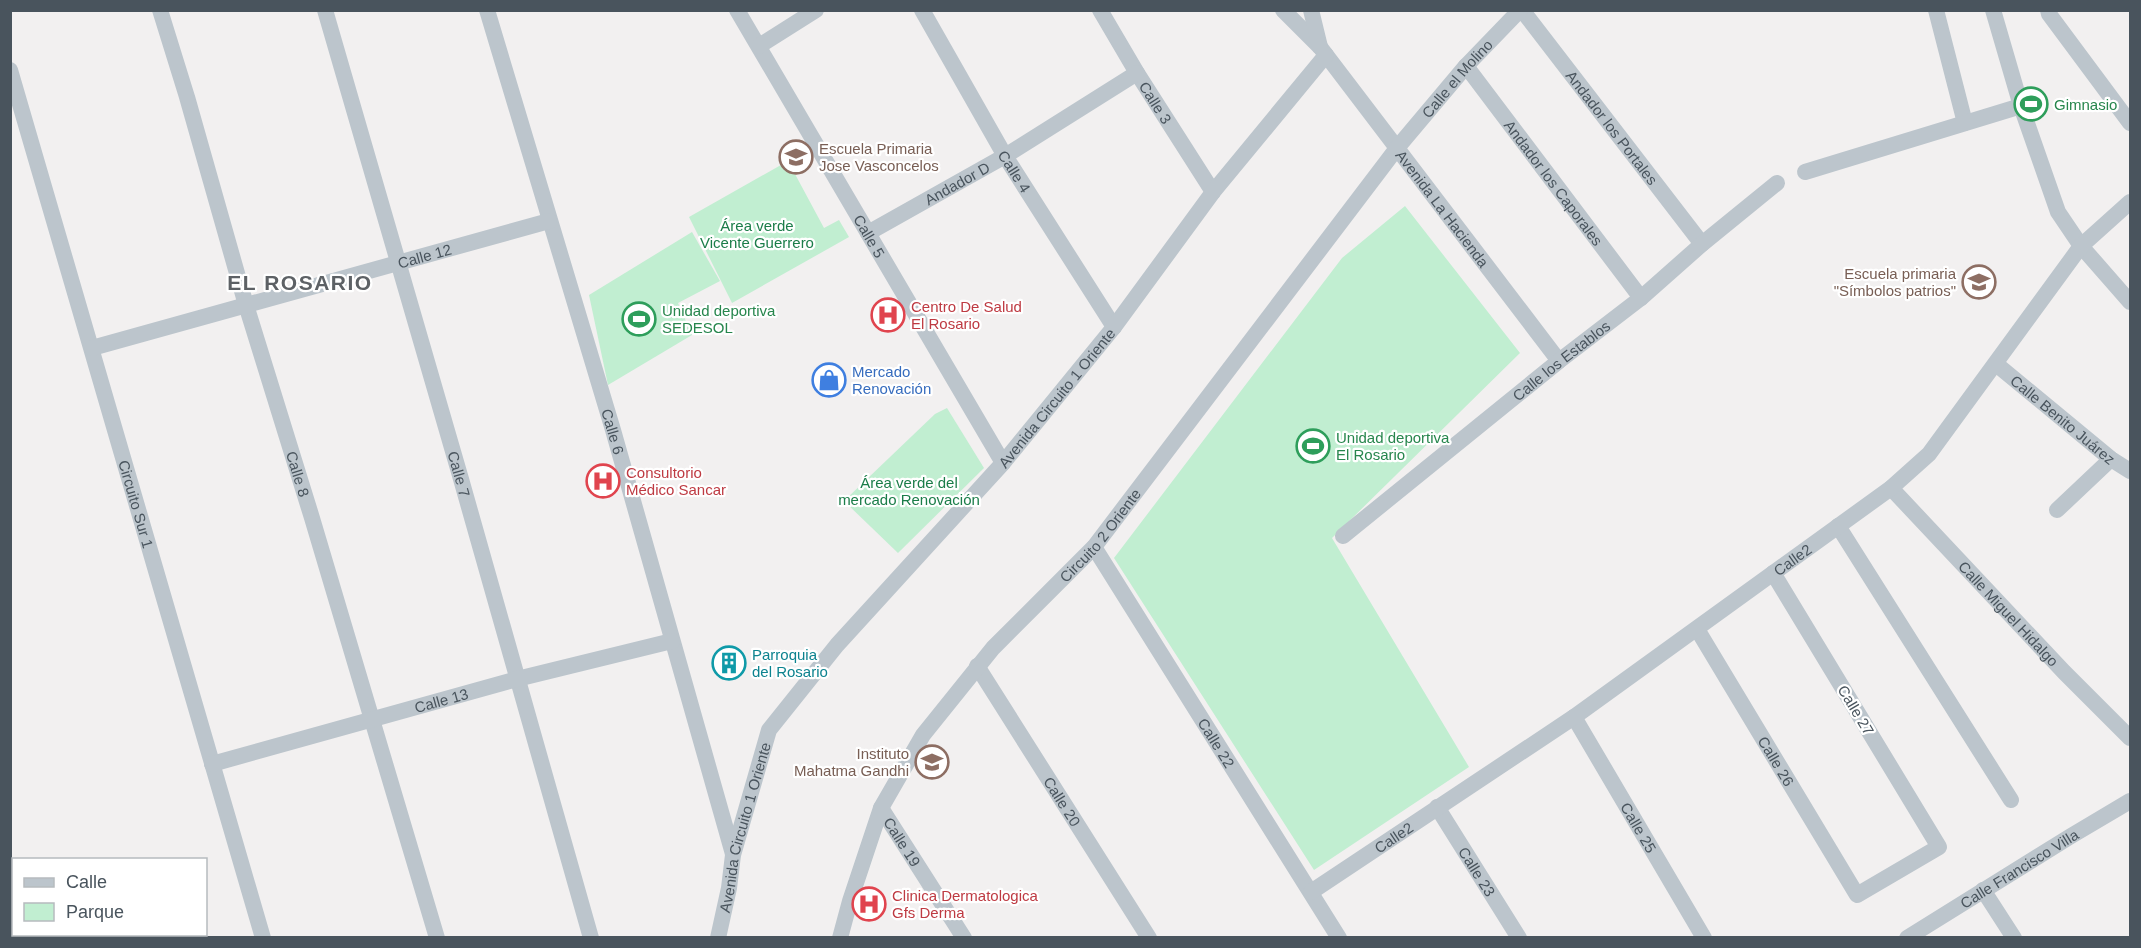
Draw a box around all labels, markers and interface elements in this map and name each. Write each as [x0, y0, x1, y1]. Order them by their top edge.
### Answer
street label: Calle el Molino [1418, 36, 1496, 121]
street label: Andador los Portales [1563, 67, 1661, 188]
street label: Calle 3 [1136, 78, 1176, 127]
sports icon: Gimnasio [2013, 86, 2049, 122]
place label: Gimnasio [2054, 96, 2117, 113]
street label: Andador los Caporales [1501, 116, 1607, 249]
school or university icon: Escuela Primaria Jose Vasconcelos [778, 139, 814, 175]
place label: Escuela Primaria Jose Vasconcelos [819, 140, 939, 174]
street label: Avenida La Hacienda [1393, 146, 1493, 271]
street label: Calle 4 [995, 147, 1034, 195]
street label: Andador D [921, 158, 992, 208]
street label: Calle 5 [851, 211, 889, 260]
park label: Área verde Vicente Guerrero [700, 217, 814, 251]
street label: Calle 12 [396, 240, 453, 271]
school or university icon: Escuela primaria "Símbolos patrios" [1961, 264, 1997, 300]
place label: Escuela primaria "Símbolos patrios" [1834, 265, 1957, 299]
district label: EL ROSARIO [227, 271, 373, 294]
hospital icon: Centro De Salud El Rosario [870, 297, 906, 333]
place label: Centro De Salud El Rosario [911, 298, 1022, 332]
sports icon: Unidad deportiva SEDESOL [621, 301, 657, 337]
place label: Unidad deportiva SEDESOL [662, 302, 776, 336]
street label: Calle los Establos [1509, 317, 1613, 404]
street label: Avenida Circuito 1 Oriente [994, 325, 1118, 471]
shop icon: Mercado Renovación [811, 362, 847, 398]
place label: Mercado Renovación [852, 363, 931, 397]
street label: Calle Benito Juárez [2007, 371, 2119, 467]
street label: Calle 6 [599, 407, 628, 456]
sports icon: Unidad deportiva El Rosario [1295, 428, 1331, 464]
place label: Unidad deportiva El Rosario [1336, 429, 1450, 463]
street label: Calle 8 [283, 449, 313, 499]
street label: Calle 7 [445, 449, 474, 499]
street label: Circuito Sur 1 [116, 458, 157, 550]
hospital icon: Consultorio Médico Sancar [585, 463, 621, 499]
place label: Consultorio Médico Sancar [626, 464, 726, 498]
park label: Área verde del mercado Renovación [838, 474, 980, 508]
street label: Circuito 2 Oriente [1056, 485, 1144, 585]
street label: Calle2 [1770, 540, 1814, 579]
street label: Calle Miguel Hidalgo [1955, 557, 2062, 669]
building icon: Parroquia del Rosario [711, 645, 747, 681]
place label: Parroquia del Rosario [752, 646, 828, 680]
street label: Calle 27 [1835, 682, 1877, 738]
street label: Calle 13 [412, 685, 470, 716]
street label: Calle 22 [1195, 715, 1238, 771]
street label: Calle 26 [1755, 733, 1798, 789]
street label: Avenida Circuito 1 Oriente [715, 740, 774, 914]
school or university icon: Instituto Mahatma Gandhi [914, 744, 950, 780]
place label: Instituto Mahatma Gandhi [794, 745, 909, 779]
street label: Calle 20 [1041, 773, 1084, 829]
street label: Calle 25 [1618, 799, 1660, 855]
street label: Calle 19 [881, 814, 925, 870]
street label: Calle2 [1371, 818, 1416, 856]
street label: Calle Francisco Villa [1957, 825, 2082, 911]
street label: Calle 23 [1456, 844, 1499, 899]
legend [12, 858, 207, 936]
text: Calle [66, 872, 107, 892]
hospital icon: Clinica Dermatologica Gfs Derma [851, 886, 887, 922]
place label: Clinica Dermatologica Gfs Derma [892, 887, 1039, 921]
text: Parque [66, 902, 124, 922]

